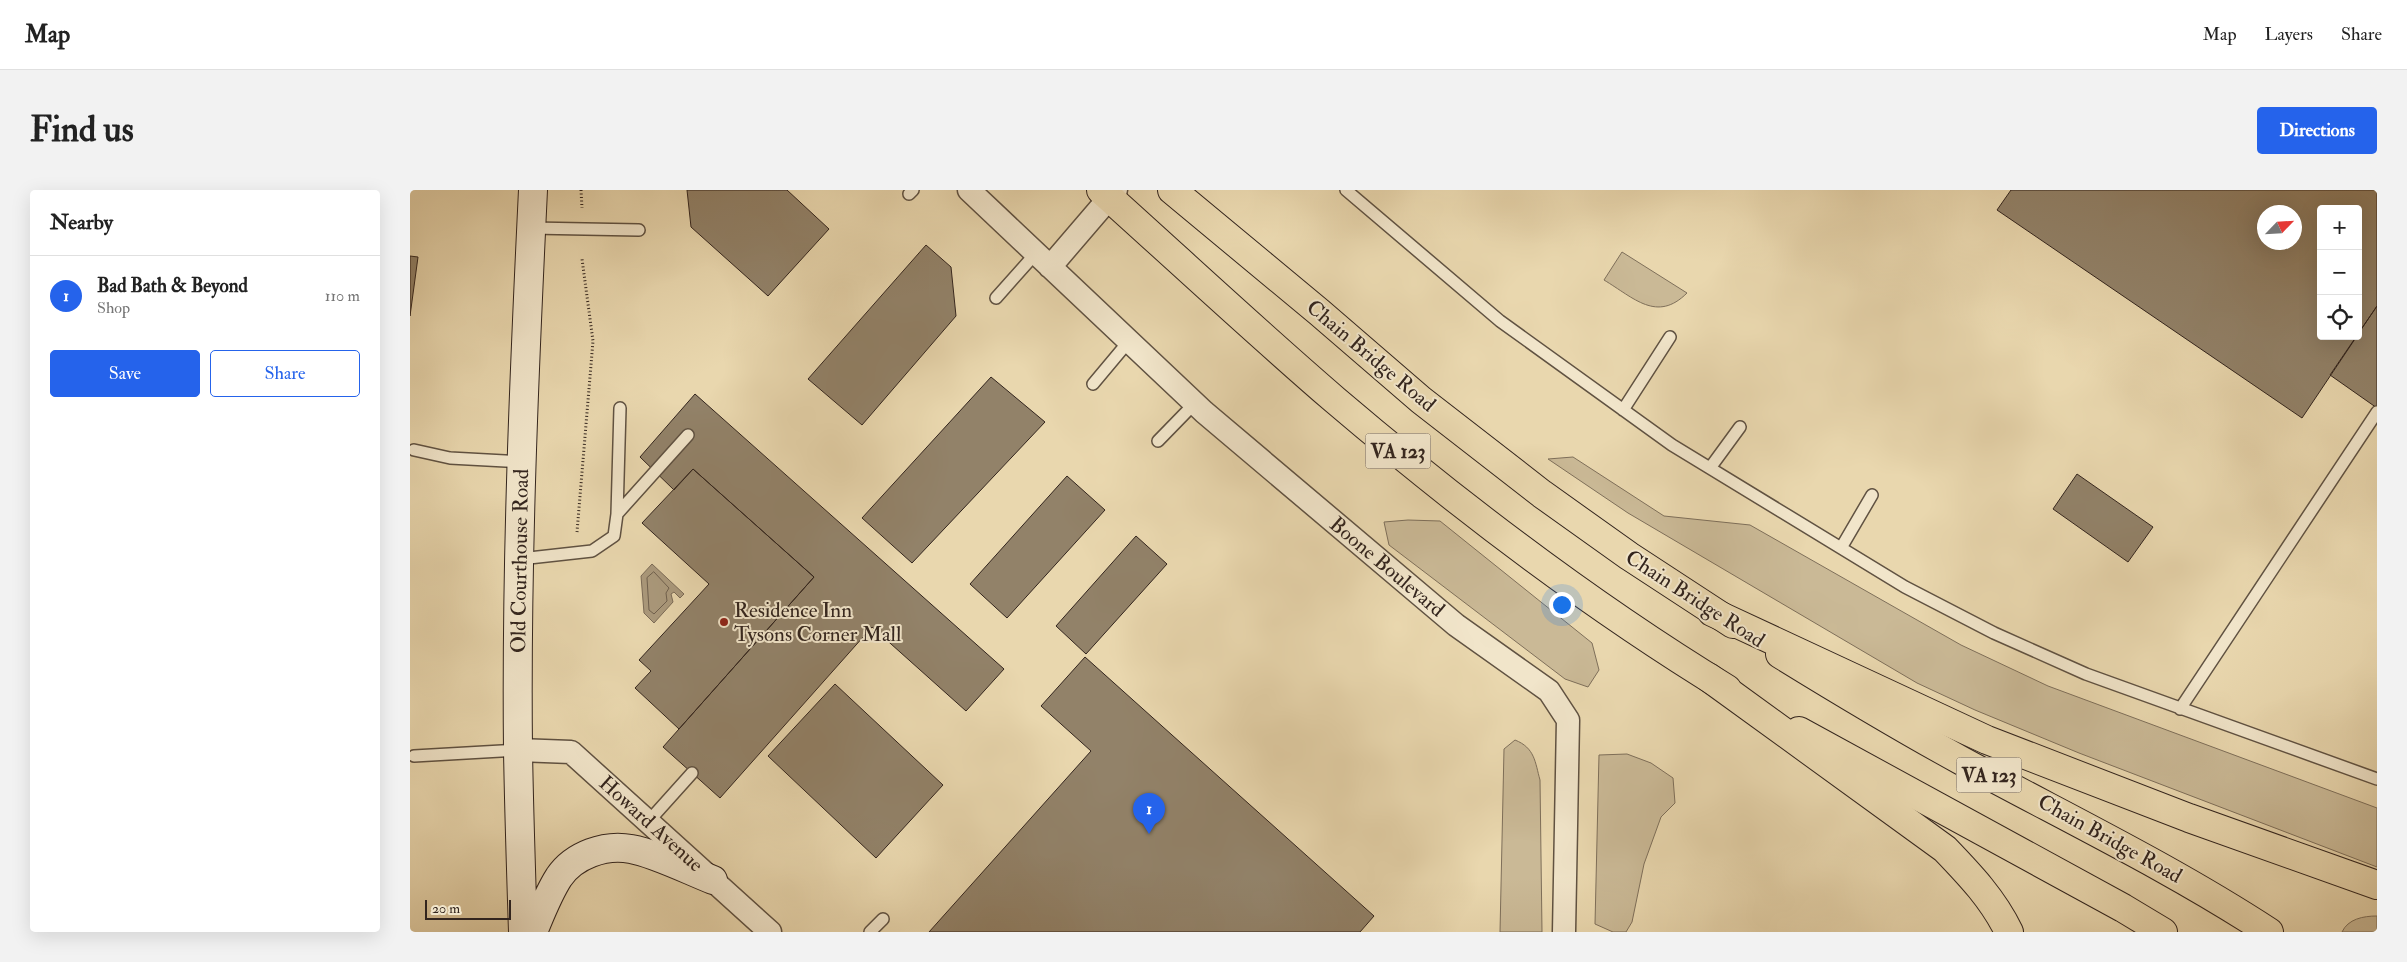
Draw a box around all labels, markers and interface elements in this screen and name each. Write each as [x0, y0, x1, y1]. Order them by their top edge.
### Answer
text: Map [25, 19, 70, 50]
text: Map [2203, 23, 2237, 46]
text: Layers [2265, 23, 2313, 46]
text: Share [2341, 23, 2382, 46]
button: Directions [2257, 107, 2377, 154]
text: Find us [30, 108, 134, 152]
north arrow [2257, 205, 2302, 250]
map controls [2317, 205, 2362, 340]
button: + [2317, 205, 2362, 250]
text: Nearby [50, 209, 113, 236]
button: − [2317, 250, 2362, 295]
text: Bad Bath & Beyond [97, 274, 248, 298]
text: 1 [63, 286, 69, 306]
text: 110 m [325, 286, 360, 306]
street label: Chain Bridge Road [1301, 294, 1442, 418]
button: locate [2317, 295, 2362, 340]
text: Shop [97, 298, 130, 318]
button: Save [50, 350, 200, 397]
button: Share [210, 350, 360, 397]
road number: VA 123 [1366, 434, 1430, 468]
street label: Old Courthouse Road [505, 468, 535, 653]
street label: Boone Boulevard [1324, 511, 1451, 624]
street label: Chain Bridge Road [1620, 544, 1770, 654]
your location [1549, 592, 1575, 618]
place label: Residence Inn Tysons Corner Mall [734, 597, 902, 648]
marker: Residence Inn Tysons Corner Mall [718, 616, 730, 628]
road number: VA 123 [1956, 758, 2022, 792]
street label: Howard Avenue [593, 770, 709, 878]
street label: Chain Bridge Road [2033, 788, 2187, 890]
pin: 1 [1133, 793, 1165, 834]
scale bar [425, 897, 511, 920]
text: 20 m [432, 900, 460, 917]

